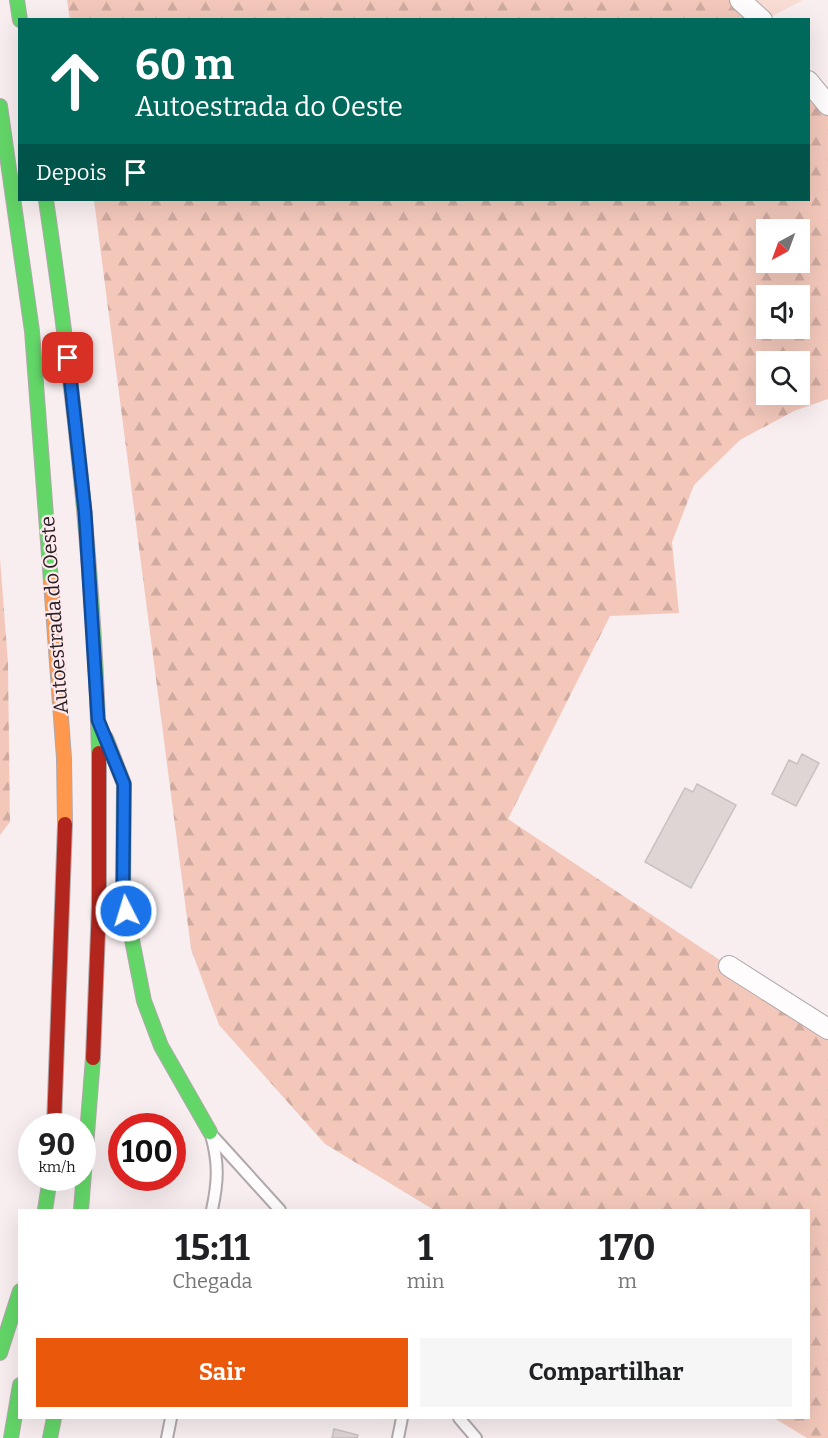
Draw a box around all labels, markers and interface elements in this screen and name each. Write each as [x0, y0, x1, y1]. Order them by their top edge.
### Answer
text: 60 m [135, 40, 234, 90]
icon: ahead [36, 42, 114, 120]
text: Autoestrada do Oeste [135, 91, 403, 123]
icon: arrive [119, 156, 152, 189]
text: Depois [36, 159, 107, 186]
north arrow [756, 219, 810, 273]
map controls [756, 219, 810, 405]
button: sound [756, 285, 810, 339]
pin [42, 332, 93, 383]
icon: arrive [51, 341, 84, 374]
button: search [756, 351, 810, 405]
street label: Autoestrada do Oeste [35, 515, 73, 715]
position arrow [94, 879, 158, 943]
speed limit sign: 100 [108, 1113, 186, 1191]
text: 90 [39, 1127, 75, 1163]
text: km/h [38, 1158, 76, 1176]
text: 15:11 [175, 1226, 250, 1270]
text: 1 [418, 1226, 433, 1270]
text: 170 [599, 1226, 656, 1270]
text: Chegada [172, 1269, 252, 1293]
text: min [407, 1269, 444, 1293]
text: m [618, 1269, 637, 1293]
button: Sair [36, 1338, 408, 1407]
button: Compartilhar [420, 1338, 792, 1407]

